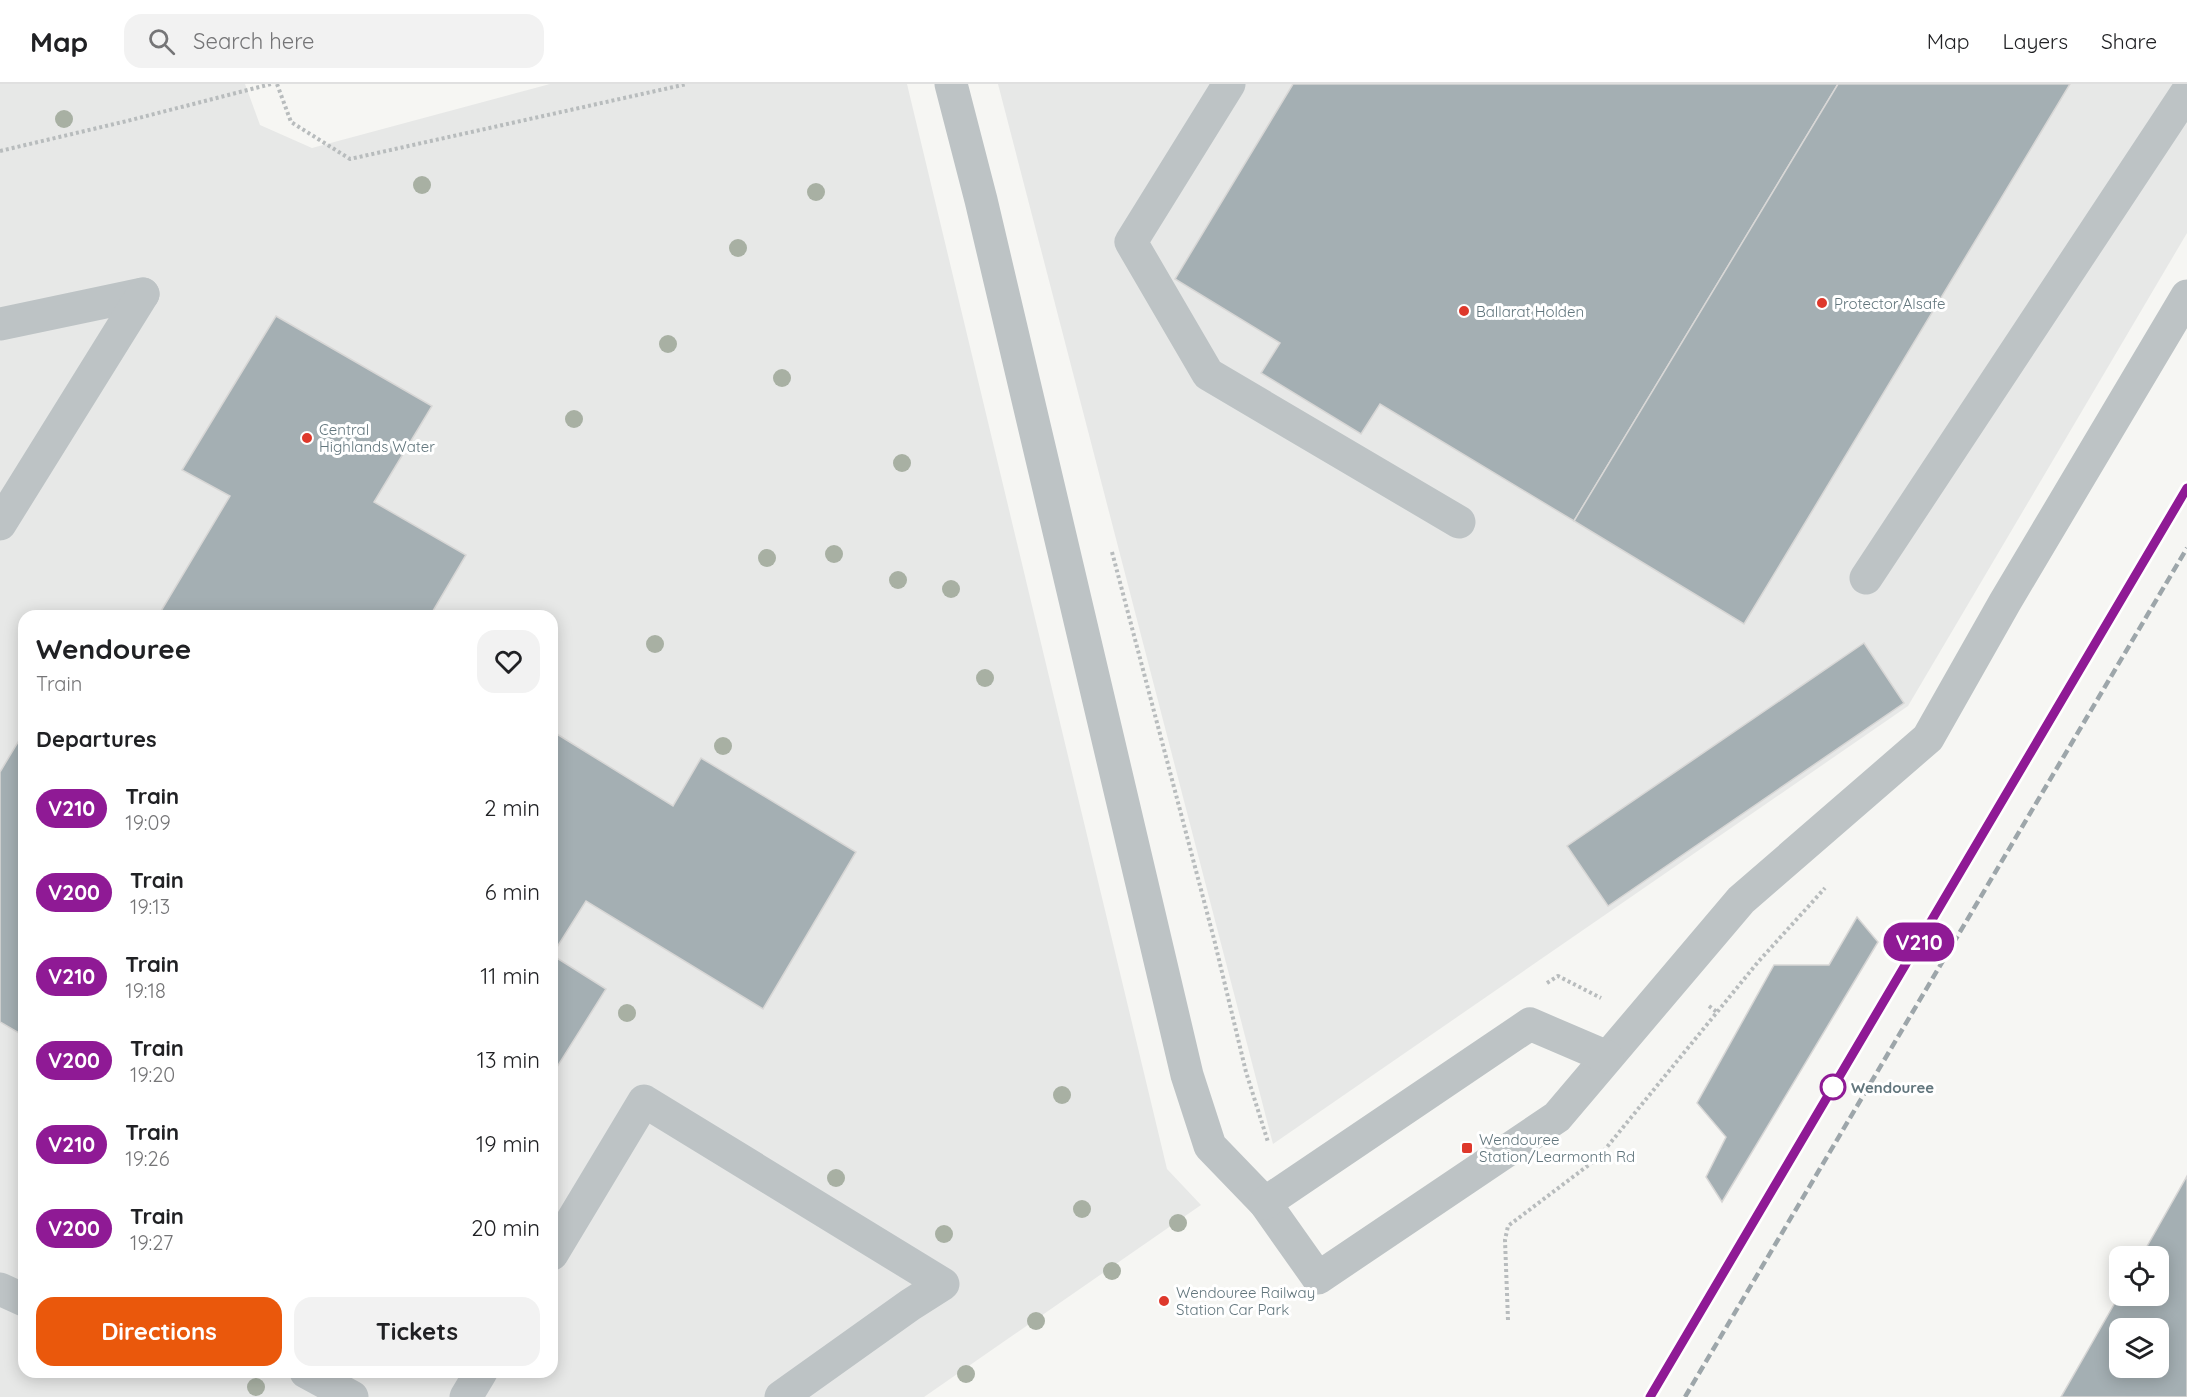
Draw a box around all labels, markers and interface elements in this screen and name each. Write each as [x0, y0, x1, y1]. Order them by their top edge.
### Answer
search box [124, 14, 544, 68]
text: Map [30, 24, 88, 59]
icon: search [145, 25, 178, 58]
text: Search here [193, 27, 315, 55]
text: Map [1927, 28, 1970, 54]
text: Layers [2003, 28, 2068, 54]
text: Share [2101, 28, 2157, 54]
place label: Protector Alsafe [1834, 294, 1945, 313]
marker: Protector Alsafe [1815, 296, 1829, 310]
place label: Ballarat Holden [1476, 302, 1584, 321]
marker: Ballarat Holden [1457, 304, 1471, 318]
place label: Central Highlands Water [319, 420, 435, 456]
marker: Central Highlands Water [300, 431, 314, 445]
button: heart [477, 630, 540, 693]
text: Wendouree [36, 631, 191, 666]
text: Train [36, 671, 82, 696]
text: Departures [36, 725, 157, 753]
text: Train [125, 782, 179, 810]
text: 2 min [484, 794, 540, 822]
text: V210 [48, 795, 95, 821]
text: 19:09 [125, 810, 171, 835]
text: Train [130, 866, 184, 894]
text: 6 min [485, 878, 540, 906]
text: V200 [48, 879, 100, 905]
text: 19:13 [130, 894, 170, 919]
line badge: V210 [1877, 922, 1961, 962]
text: V210 [1895, 929, 1943, 955]
text: Train [125, 950, 179, 978]
text: 11 min [480, 962, 540, 990]
text: V210 [48, 963, 95, 989]
text: 19:18 [125, 978, 166, 1003]
text: Train [130, 1034, 184, 1062]
text: 13 min [477, 1046, 540, 1074]
text: V200 [48, 1047, 100, 1073]
text: 19:20 [130, 1062, 175, 1087]
marker: Wendouree [1820, 1074, 1846, 1100]
place label: Wendouree [1851, 1078, 1934, 1097]
text: Train [125, 1118, 179, 1146]
text: 19 min [476, 1130, 540, 1158]
place label: Wendouree Station/Learmonth Rd [1479, 1130, 1635, 1166]
text: V210 [48, 1131, 95, 1157]
marker: Wendouree Station/Learmonth Rd [1460, 1141, 1474, 1155]
text: 19:26 [125, 1146, 169, 1171]
text: Train [130, 1202, 184, 1230]
text: 20 min [471, 1214, 540, 1242]
text: V200 [48, 1215, 100, 1241]
text: 19:27 [130, 1230, 173, 1255]
map controls [2109, 1246, 2169, 1378]
button: locate [2109, 1246, 2169, 1306]
place label: Wendouree Railway Station Car Park [1176, 1283, 1315, 1319]
marker: Wendouree Railway Station Car Park [1157, 1294, 1171, 1308]
button: Directions [36, 1297, 282, 1366]
button: Tickets [294, 1297, 540, 1366]
button: layers [2109, 1318, 2169, 1378]

